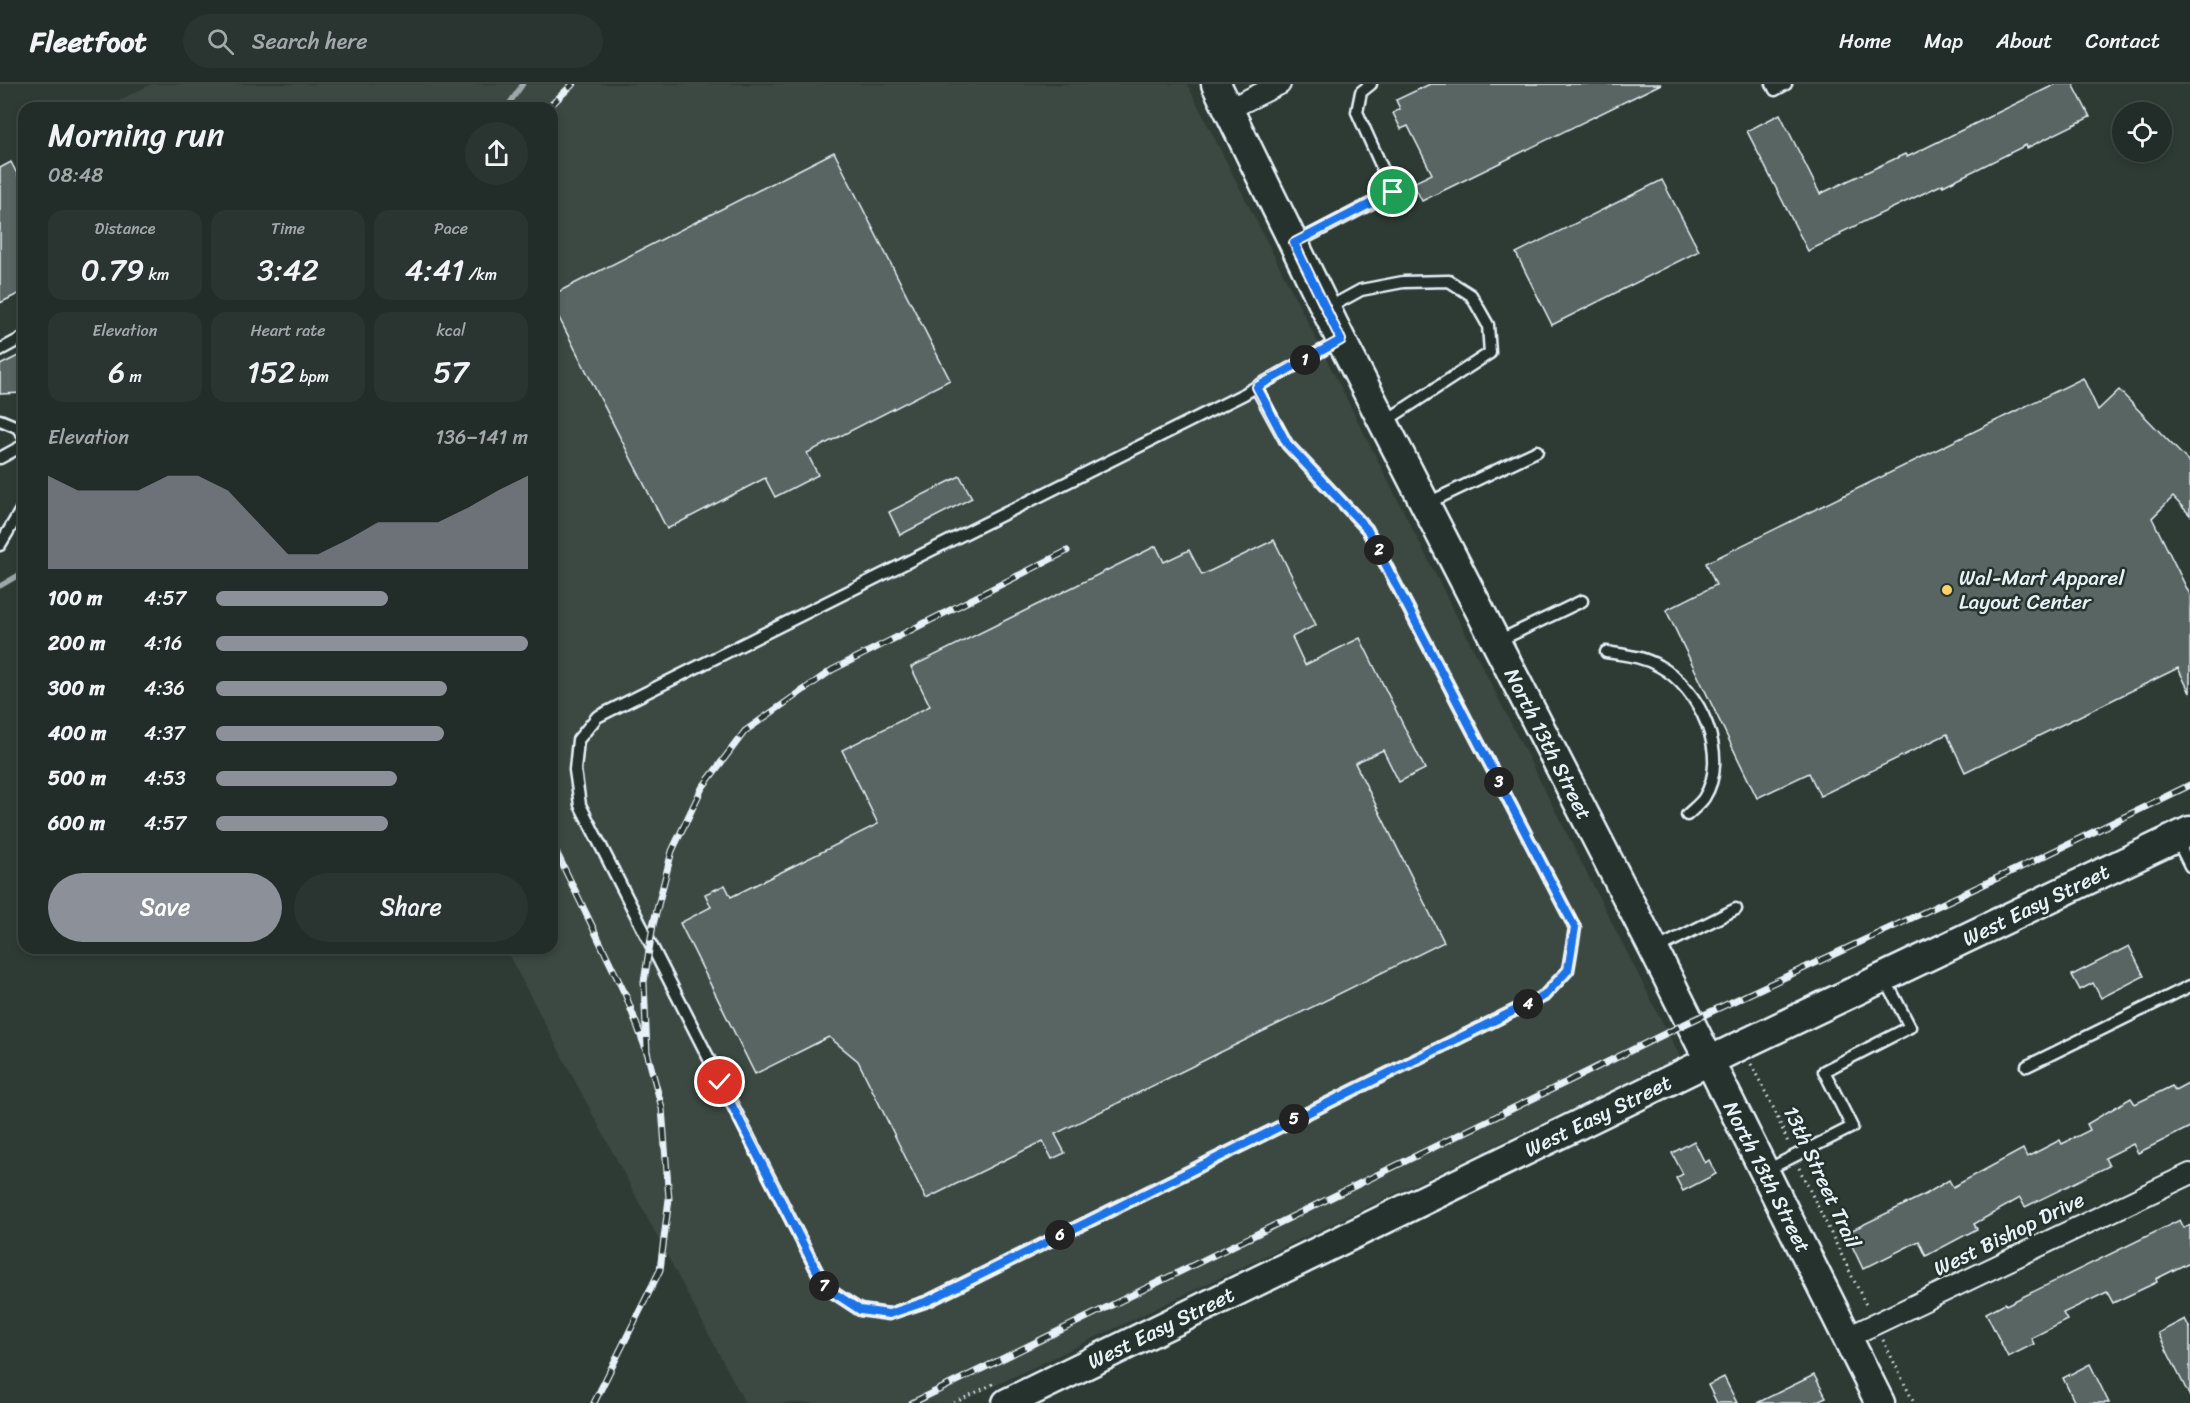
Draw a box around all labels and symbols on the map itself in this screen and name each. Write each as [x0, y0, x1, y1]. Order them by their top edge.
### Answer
pin [1367, 166, 1418, 217]
pin: 1 [1290, 345, 1320, 375]
pin: 2 [1364, 535, 1394, 565]
place label: Wal-Mart Apparel Layout Center [1959, 559, 2125, 621]
marker: Wal-Mart Apparel Layout Center [1940, 583, 1954, 597]
street label: North 13th Street [1499, 664, 1597, 824]
pin: 3 [1484, 767, 1514, 797]
street label: West Easy Street [1956, 853, 2116, 957]
pin: 4 [1513, 989, 1543, 1019]
pin [694, 1056, 745, 1107]
street label: West Easy Street [1518, 1064, 1678, 1168]
street label: North 13th Street [1712, 1094, 1822, 1260]
street label: 13th Street Trail [1772, 1099, 1872, 1256]
pin: 5 [1279, 1104, 1309, 1134]
street label: West Bishop Drive [1927, 1181, 2091, 1287]
pin: 6 [1045, 1220, 1075, 1250]
pin: 7 [809, 1271, 839, 1301]
street label: West Easy Street [1081, 1276, 1241, 1380]

